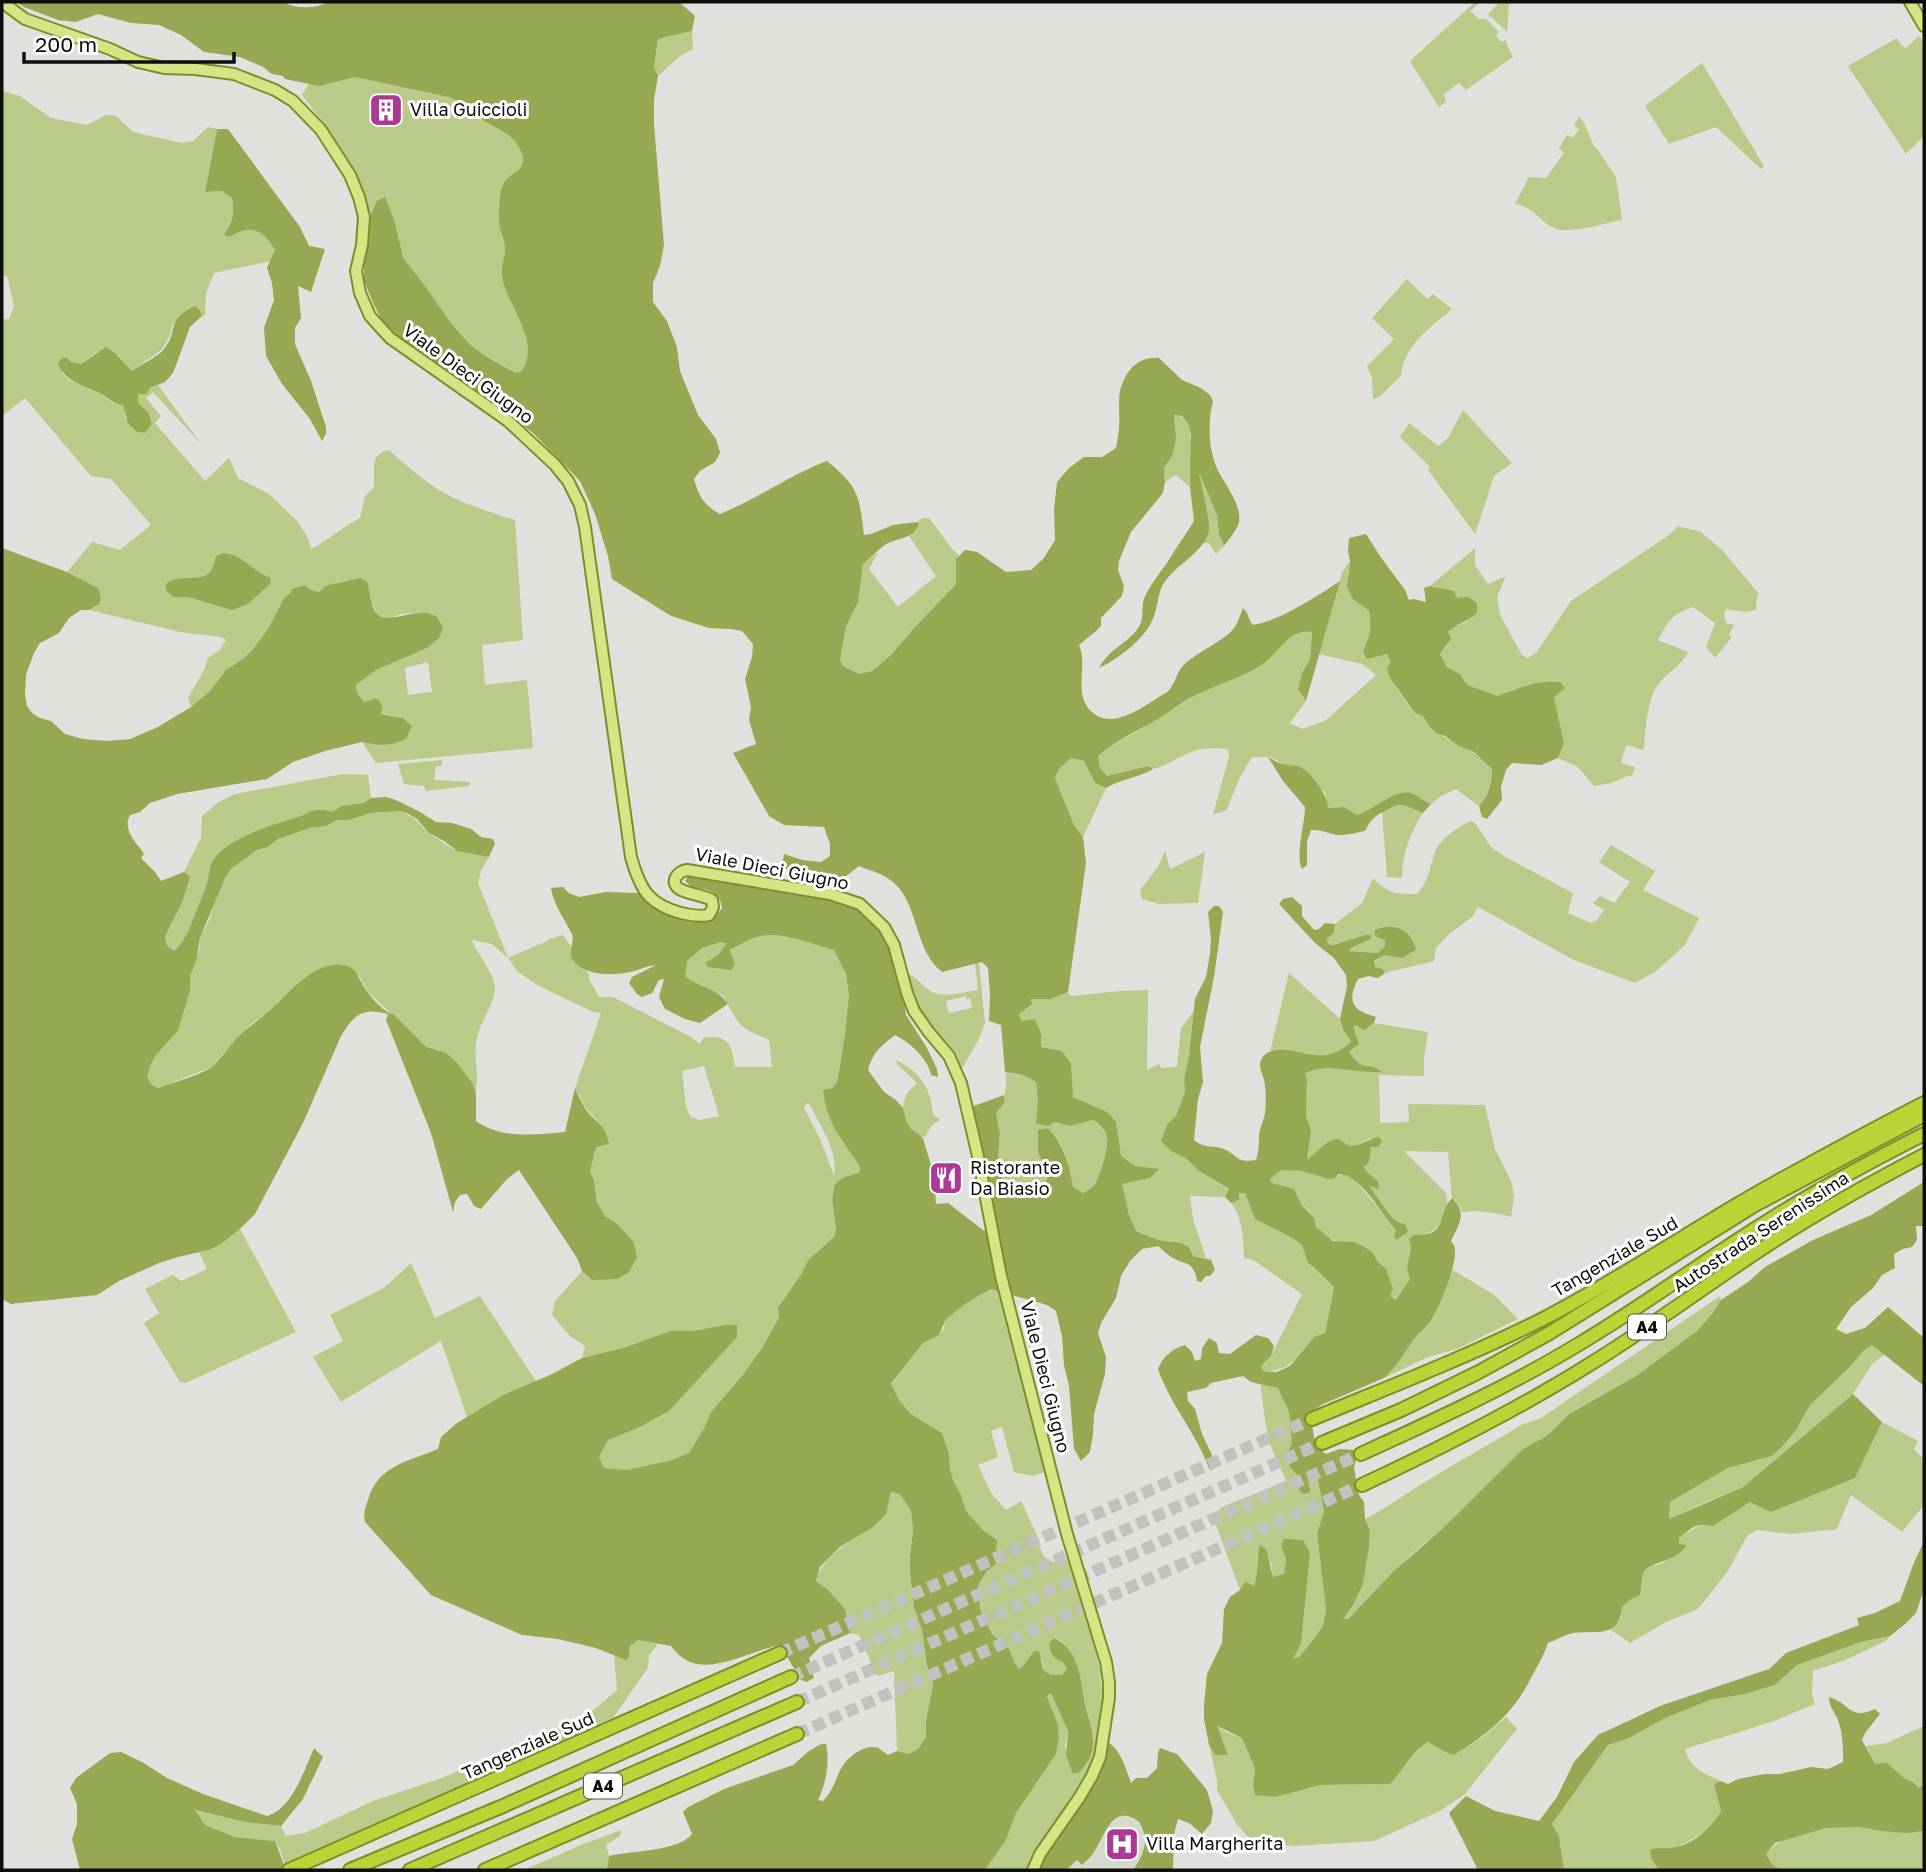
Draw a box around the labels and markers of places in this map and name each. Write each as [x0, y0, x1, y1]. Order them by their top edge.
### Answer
building icon: Villa Guiccioli [367, 91, 405, 129]
place label: Villa Guiccioli [410, 98, 527, 120]
place label: Ristorante Da Biasio [970, 1156, 1060, 1199]
restaurant icon: Ristorante Da Biasio [927, 1159, 965, 1197]
hospital icon: Villa Margherita [1103, 1825, 1141, 1863]
place label: Villa Margherita [1146, 1832, 1283, 1854]

